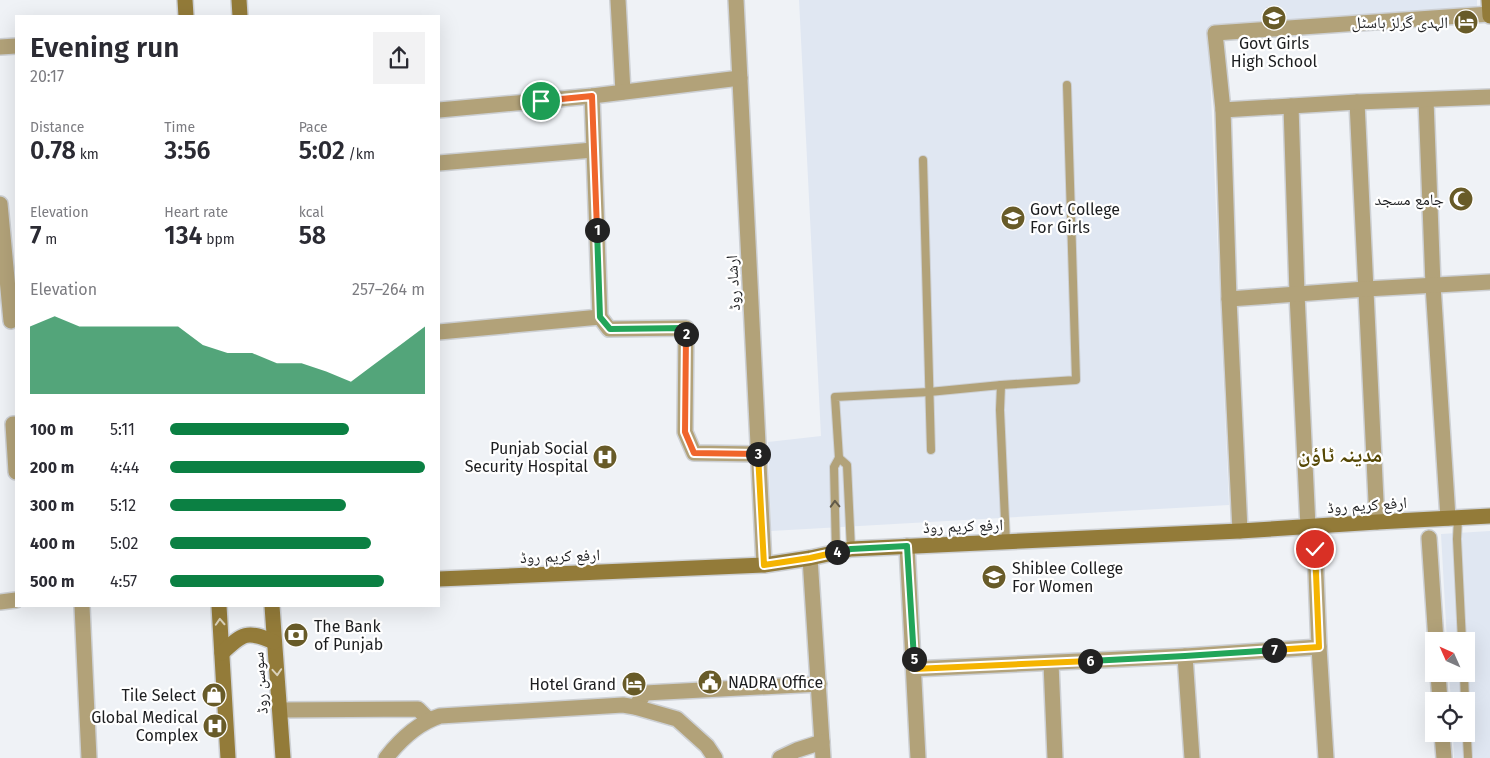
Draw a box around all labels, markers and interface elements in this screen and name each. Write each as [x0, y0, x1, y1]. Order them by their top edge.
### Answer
school or university icon: Govt Girls High School [1261, 5, 1287, 31]
hotel icon: الہدی گرلز ہاسٹل [1453, 9, 1479, 35]
place label: الہدی گرلز ہاسٹل [1351, 13, 1448, 33]
text: Evening run [30, 31, 179, 64]
button: share [373, 32, 425, 84]
place label: Govt Girls High School [1231, 34, 1318, 71]
text: 20:17 [30, 67, 64, 86]
pin [520, 80, 562, 122]
icon: arrive [527, 87, 555, 115]
text: Distance [30, 119, 84, 136]
text: Time [164, 119, 195, 136]
text: Pace [299, 119, 328, 136]
text: 0.78 [30, 136, 76, 166]
text: 3:56 [164, 136, 210, 166]
text: 5:02 [299, 136, 345, 166]
text: km [76, 146, 99, 163]
text: /km [345, 146, 375, 163]
mosque icon: جامع مسجد [1448, 186, 1474, 212]
place label: جامع مسجد [1374, 190, 1444, 210]
place label: Govt College For Girls [1030, 200, 1120, 237]
text: Elevation [30, 204, 89, 221]
text: Heart rate [164, 204, 228, 221]
text: kcal [299, 204, 324, 221]
school or university icon: Govt College For Girls [1000, 205, 1026, 231]
pin: 1 [584, 218, 610, 242]
text: 7 [30, 221, 42, 251]
text: 134 [164, 221, 202, 251]
text: 58 [299, 221, 326, 251]
text: 1 [594, 222, 601, 239]
text: m [42, 231, 57, 248]
text: bpm [202, 231, 235, 248]
street label: ارشاد روڈ [722, 255, 744, 311]
text: Elevation [30, 280, 97, 299]
text: 257–264 m [352, 280, 425, 299]
pin: 2 [674, 322, 698, 346]
text: 2 [683, 326, 690, 343]
text: 100 m [30, 420, 73, 439]
text: 5:11 [110, 420, 135, 439]
place label: Punjab Social Security Hospital [465, 439, 588, 476]
pin: 3 [746, 442, 770, 466]
district label: مدینہ ٹاؤن [1298, 442, 1382, 468]
hospital icon: Punjab Social Security Hospital [592, 444, 618, 470]
text: 3 [755, 446, 762, 463]
text: 200 m [30, 458, 74, 477]
text: 4:44 [110, 458, 139, 477]
street label: ارفع کریم روڈ [1326, 493, 1408, 518]
text: 300 m [30, 496, 74, 515]
text: 5:12 [110, 496, 136, 515]
one-way arrow [830, 500, 840, 508]
street label: ارفع کریم روڈ [923, 515, 1003, 538]
pin [1294, 528, 1336, 570]
text: 400 m [30, 534, 75, 553]
text: 5:02 [110, 534, 139, 553]
icon: check [1301, 535, 1329, 563]
pin: 4 [824, 540, 850, 564]
text: 4 [834, 544, 841, 561]
street label: ارفع کریم روڈ [520, 545, 600, 568]
place label: Shiblee College For Women [1012, 559, 1123, 596]
school or university icon: Shiblee College For Women [981, 564, 1007, 590]
text: 500 m [30, 572, 75, 591]
text: 4:57 [110, 572, 137, 591]
place label: The Bank of Punjab [314, 617, 383, 654]
one-way arrow [215, 618, 226, 626]
bank icon: The Bank of Punjab [283, 622, 309, 648]
north arrow [1425, 632, 1475, 682]
map controls [1425, 632, 1475, 742]
pin: 7 [1262, 638, 1286, 662]
text: 7 [1271, 642, 1278, 659]
pin: 5 [902, 646, 926, 672]
pin: 6 [1078, 648, 1102, 674]
street label: سوسن روڈ [248, 651, 273, 715]
text: 5 [911, 651, 918, 668]
text: 6 [1087, 653, 1094, 670]
one-way arrow [271, 669, 282, 677]
public building icon: NADRA Office [697, 669, 723, 695]
hotel icon: Hotel Grand [621, 671, 647, 697]
place label: NADRA Office [728, 673, 823, 692]
place label: Hotel Grand [529, 675, 616, 694]
shop icon: Tile Select [201, 682, 227, 708]
place label: Tile Select [121, 686, 196, 705]
button: locate [1425, 692, 1475, 742]
place label: Global Medical Complex [91, 708, 198, 745]
hospital icon: Global Medical Complex [202, 713, 228, 739]

